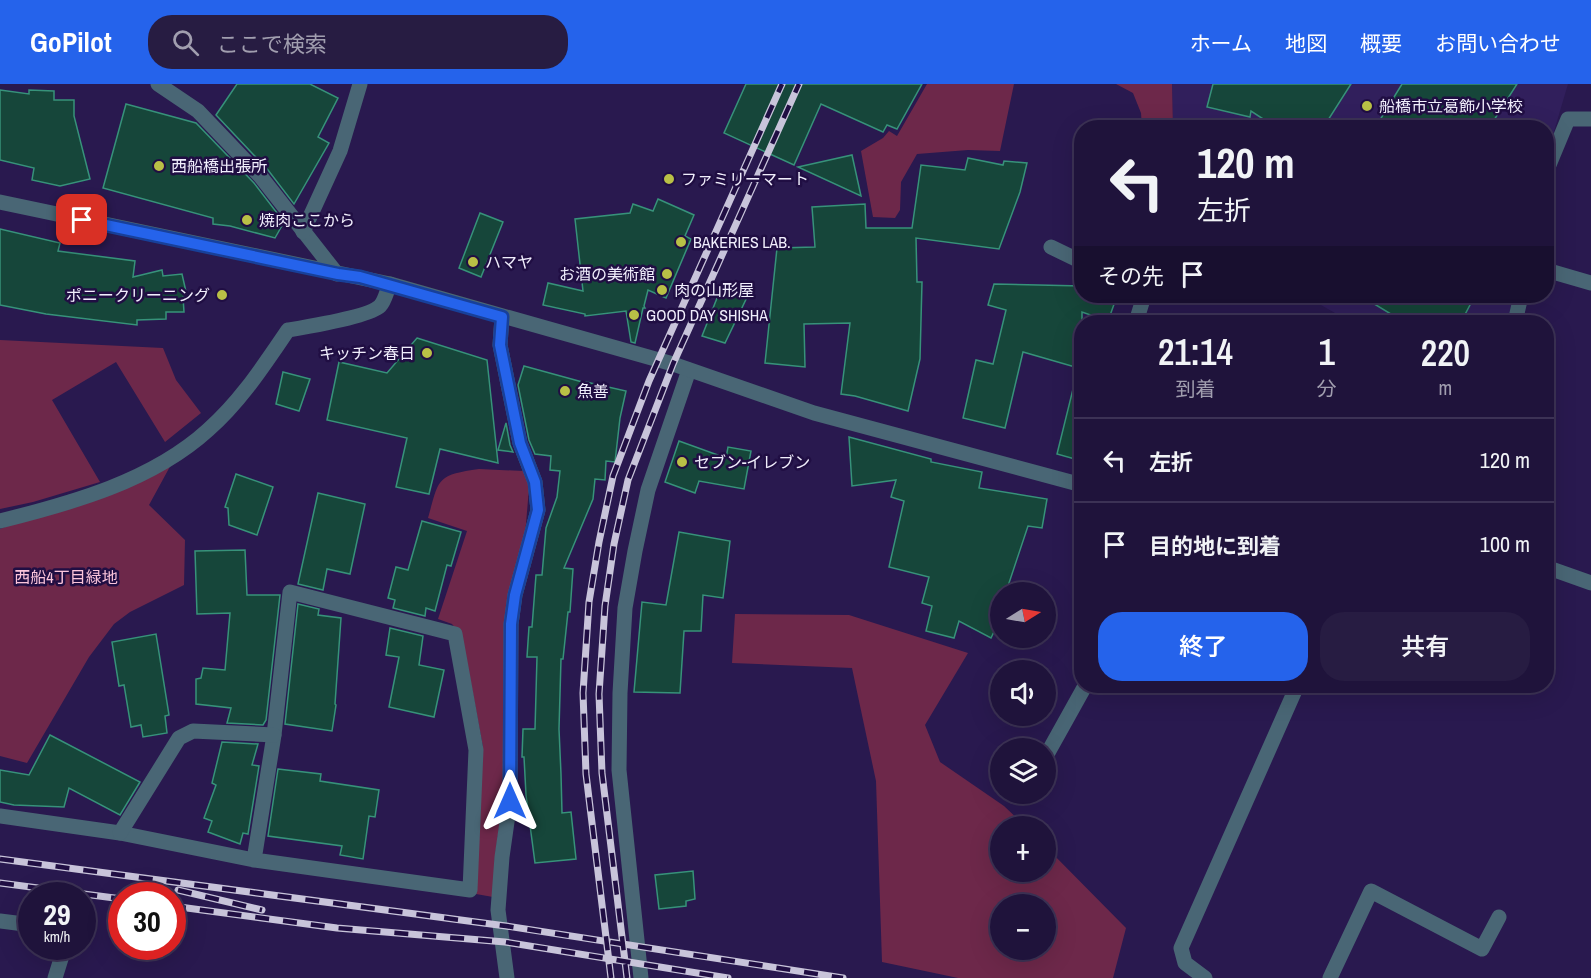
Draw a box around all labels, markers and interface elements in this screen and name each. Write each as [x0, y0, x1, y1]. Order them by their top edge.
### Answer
search box [148, 15, 568, 69]
text: GoPilot [30, 23, 112, 61]
icon: search [169, 26, 202, 59]
text: ここで検索 [217, 29, 327, 59]
text: ホーム [1190, 29, 1252, 58]
text: 地図 [1285, 29, 1327, 58]
text: 概要 [1360, 29, 1402, 58]
text: お問い合わせ [1435, 29, 1561, 58]
place label: 船橋市立葛飾小学校 [1379, 95, 1523, 117]
marker: 船橋市立葛飾小学校 [1360, 99, 1374, 113]
text: 120 m [1197, 135, 1295, 191]
icon: left [1098, 144, 1176, 222]
place label: 西船橋出張所 [171, 155, 267, 177]
marker: 西船橋出張所 [152, 159, 166, 173]
place label: ファミリーマート [681, 168, 809, 190]
marker: ファミリーマート [662, 172, 676, 186]
text: 左折 [1197, 192, 1251, 228]
pin [56, 194, 107, 245]
icon: arrive [65, 203, 98, 236]
place label: 焼肉ここから [259, 209, 355, 231]
marker: 焼肉ここから [240, 213, 254, 227]
place label: BAKERIES LAB. [693, 231, 791, 253]
marker: BAKERIES LAB. [674, 235, 688, 249]
place label: ハマヤ [485, 251, 533, 273]
marker: ハマヤ [466, 255, 480, 269]
icon: arrive [1176, 258, 1209, 291]
text: その先 [1098, 261, 1164, 291]
place label: お酒の美術館 [559, 263, 655, 285]
marker: お酒の美術館 [660, 267, 674, 281]
place label: 肉の山形屋 [674, 279, 754, 301]
marker: 肉の山形屋 [655, 283, 669, 297]
place label: ポニークリーニング [66, 284, 210, 306]
marker: ポニークリーニング [215, 288, 229, 302]
place label: GOOD DAY SHISHA [646, 304, 768, 326]
marker: GOOD DAY SHISHA [627, 308, 641, 322]
text: 21:14 [1158, 328, 1233, 376]
text: 1 [1319, 328, 1335, 376]
text: 220 [1421, 329, 1470, 377]
place label: キッチン春日 [319, 342, 415, 364]
marker: キッチン春日 [420, 346, 434, 360]
text: m [1439, 374, 1452, 401]
text: 到着 [1175, 375, 1215, 402]
text: 分 [1317, 375, 1337, 402]
place label: 魚善 [577, 380, 609, 402]
marker: 魚善 [558, 384, 572, 398]
icon: left [1098, 444, 1131, 477]
text: 120 m [1480, 445, 1530, 475]
text: 左折 [1149, 447, 1193, 477]
place label: セブン-イレブン [694, 451, 810, 473]
marker: セブン-イレブン [675, 455, 689, 469]
icon: arrive [1098, 528, 1131, 561]
text: 100 m [1480, 529, 1530, 559]
text: 目的地に到着 [1149, 531, 1281, 561]
park label: 西船4丁目緑地 [14, 566, 118, 588]
north arrow [990, 582, 1056, 648]
map controls [990, 582, 1056, 960]
button: 終了 [1098, 612, 1308, 681]
button: 共有 [1320, 612, 1530, 681]
button: sound [990, 660, 1056, 726]
button: layers [990, 738, 1056, 804]
position arrow [478, 769, 542, 833]
button: + [990, 816, 1056, 882]
speed limit sign: 30 [108, 882, 186, 960]
text: 29 [43, 894, 71, 934]
button: − [990, 894, 1056, 960]
text: km/h [44, 926, 70, 947]

